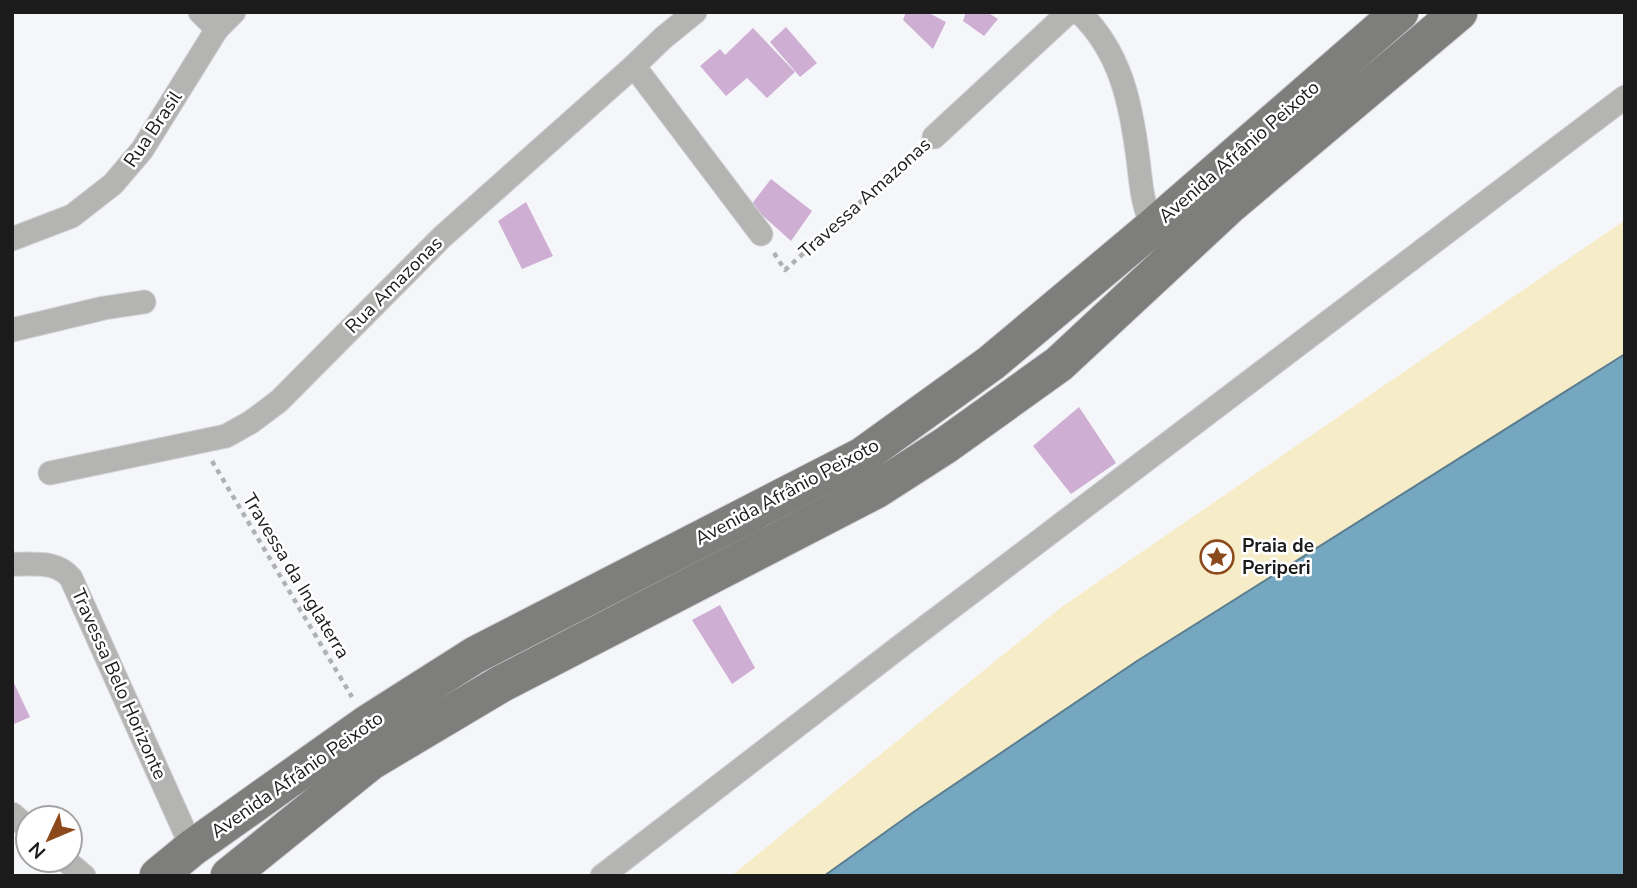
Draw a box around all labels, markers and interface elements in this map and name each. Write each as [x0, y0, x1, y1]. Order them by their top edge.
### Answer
street label: Avenida Afrânio Peixoto [1153, 75, 1325, 229]
street label: Rua Brasil [118, 85, 188, 172]
street label: Travessa Amazonas [793, 132, 937, 264]
street label: Rua Amazonas [340, 231, 448, 339]
street label: Avenida Afrânio Peixoto [690, 432, 884, 552]
street label: Travessa da Inglaterra [236, 489, 356, 663]
place label: Praia de Periperi [1242, 533, 1314, 581]
place icon: Praia de Periperi [1198, 538, 1236, 576]
street label: Travessa Belo Horizonte [65, 584, 173, 784]
street label: Avenida Afrânio Peixoto [205, 705, 389, 845]
north arrow [14, 804, 84, 874]
text: N [23, 836, 52, 864]

